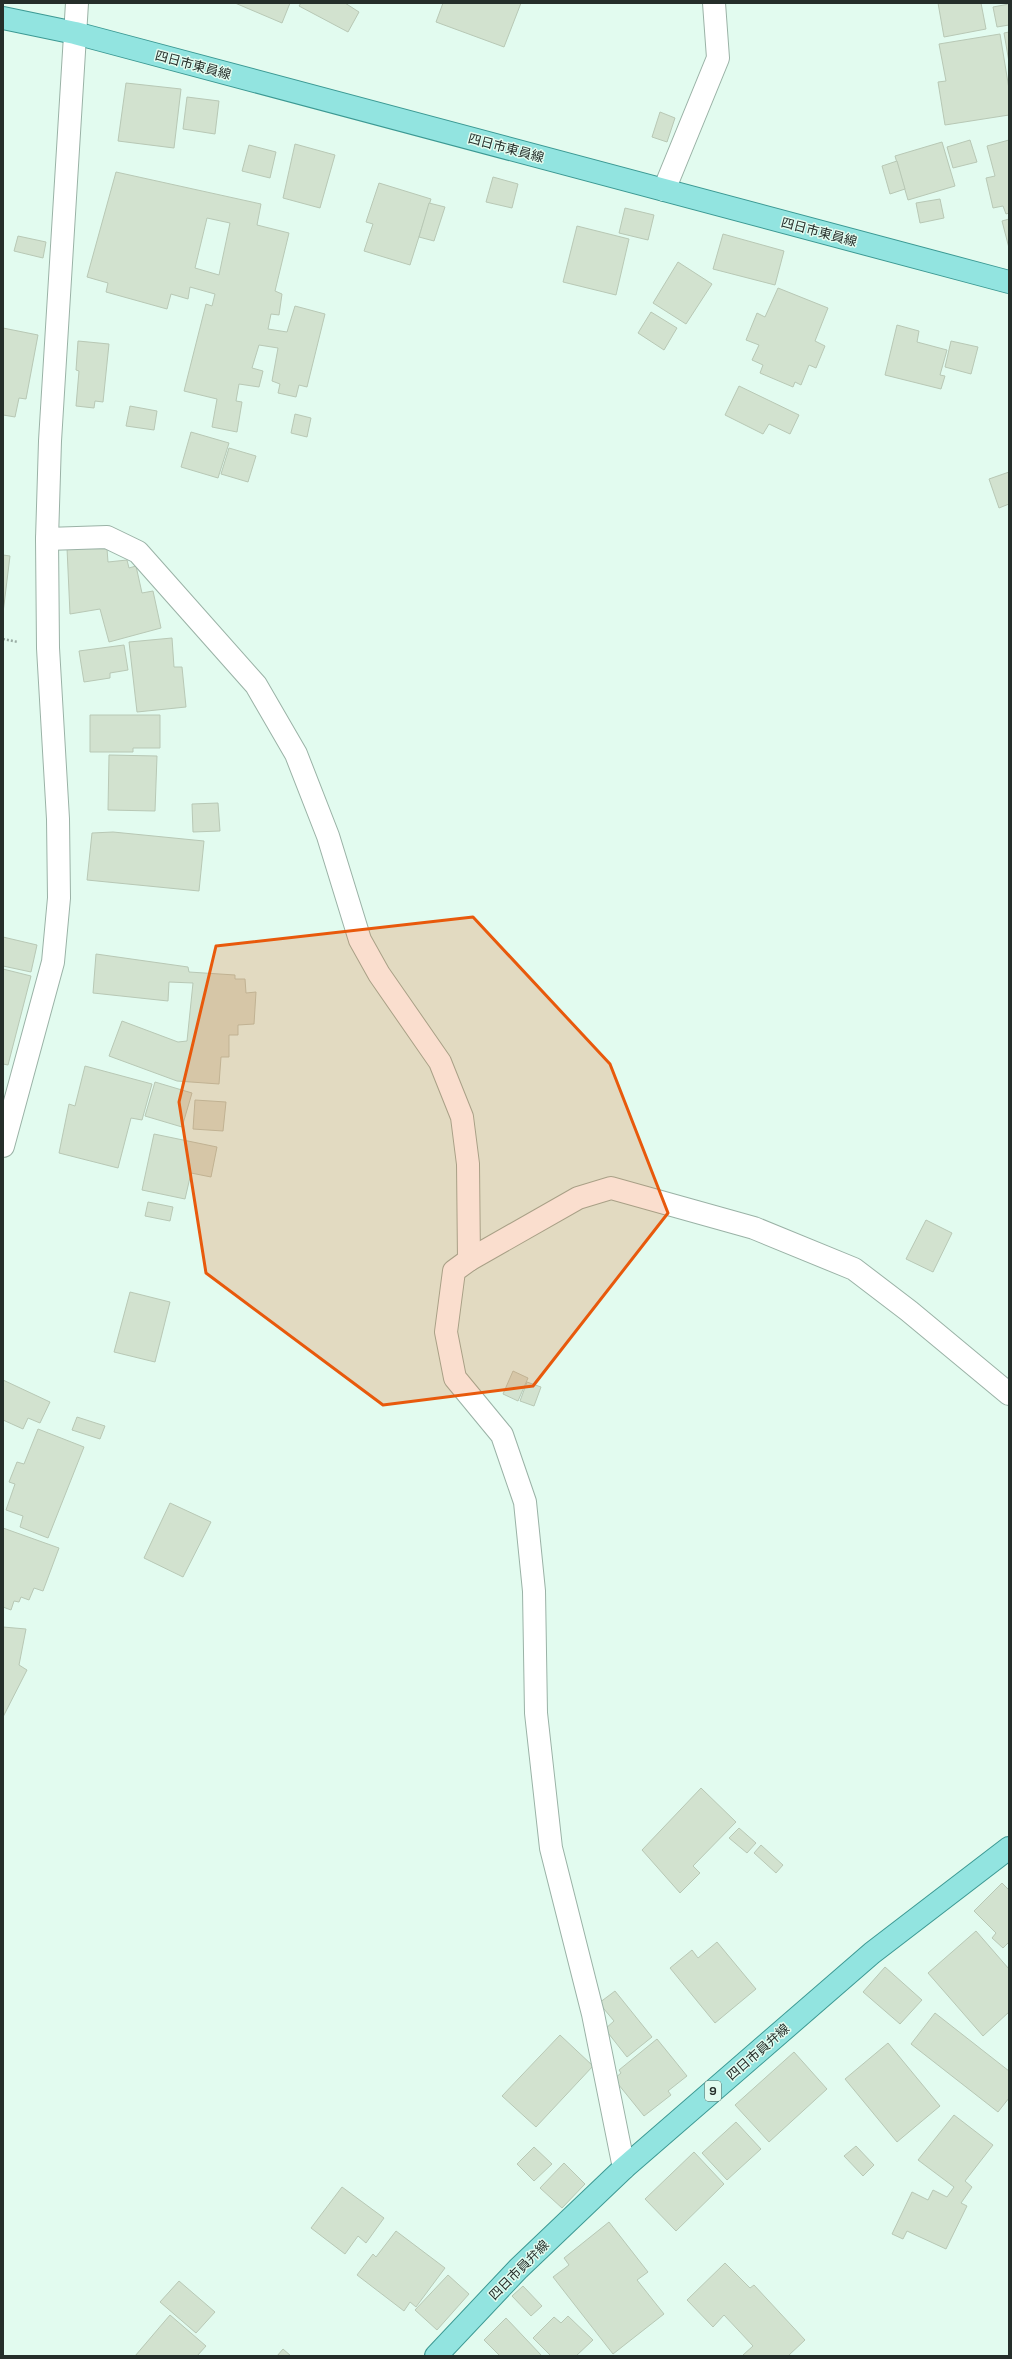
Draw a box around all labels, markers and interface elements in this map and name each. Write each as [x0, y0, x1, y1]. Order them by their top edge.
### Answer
street label: 四日市東員線 [153, 47, 233, 83]
street label: 四日市東員線 [466, 130, 546, 166]
street label: 四日市東員線 [779, 214, 859, 250]
street label: 四日市員弁線 [723, 2020, 793, 2084]
road number: 9 [705, 2081, 721, 2101]
street label: 四日市員弁線 [485, 2236, 553, 2304]

